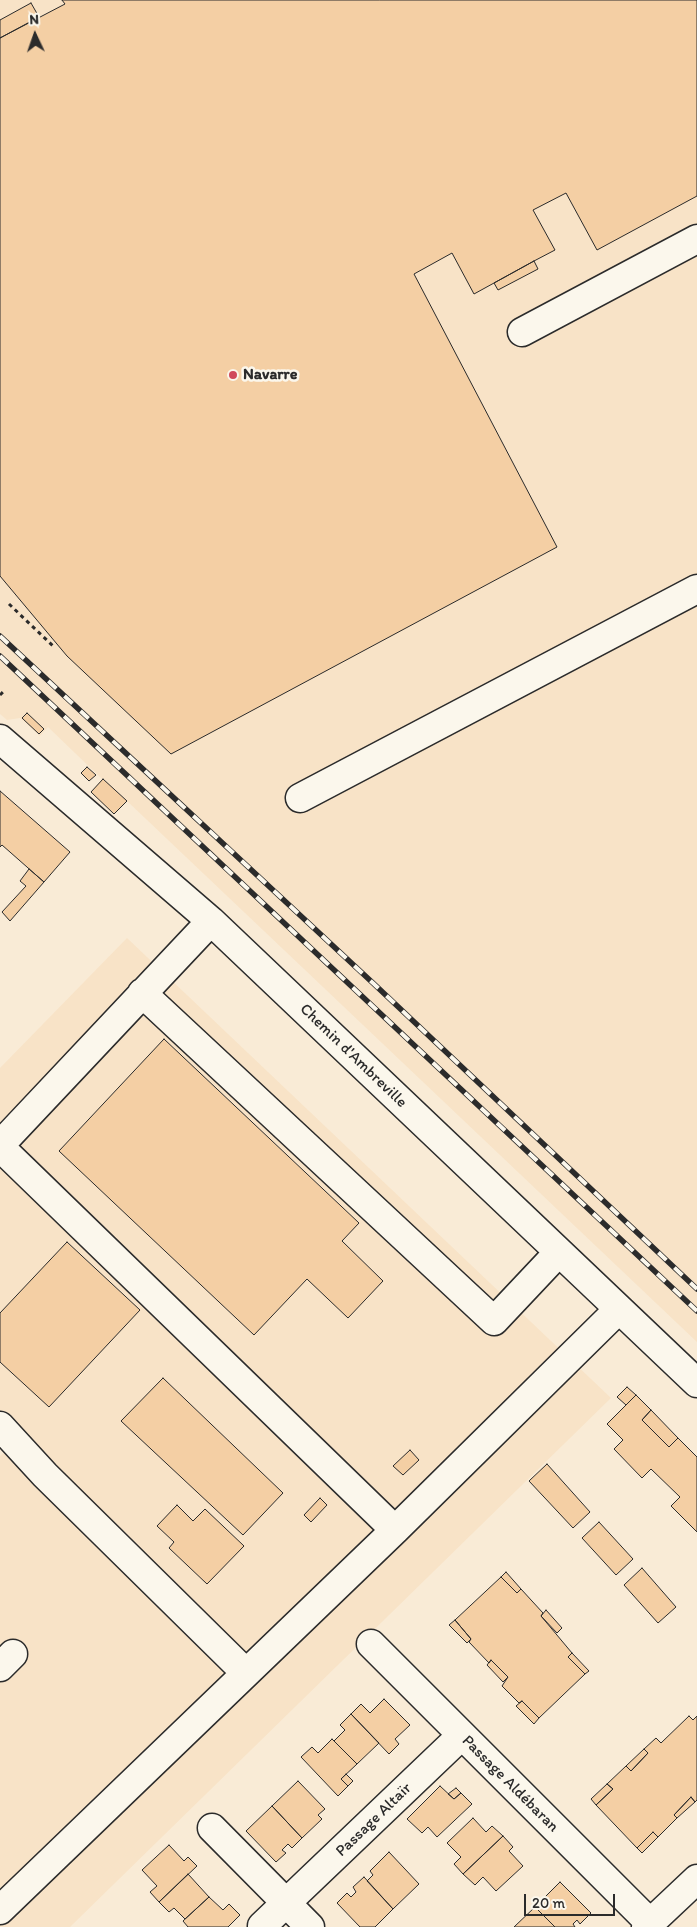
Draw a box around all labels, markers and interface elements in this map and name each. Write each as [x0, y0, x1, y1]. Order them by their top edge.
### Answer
north arrow [10, 10, 60, 60]
text: N [29, 11, 39, 28]
place label: Navarre [243, 365, 297, 385]
marker: Navarre [227, 369, 239, 381]
street label: Chemin d'Ambreville [295, 1000, 411, 1112]
street label: Passage Aldébaran [458, 1732, 562, 1836]
street label: Passage Altaïr [332, 1779, 416, 1861]
scale bar [527, 1884, 618, 1916]
text: 20 m [532, 1894, 565, 1912]

